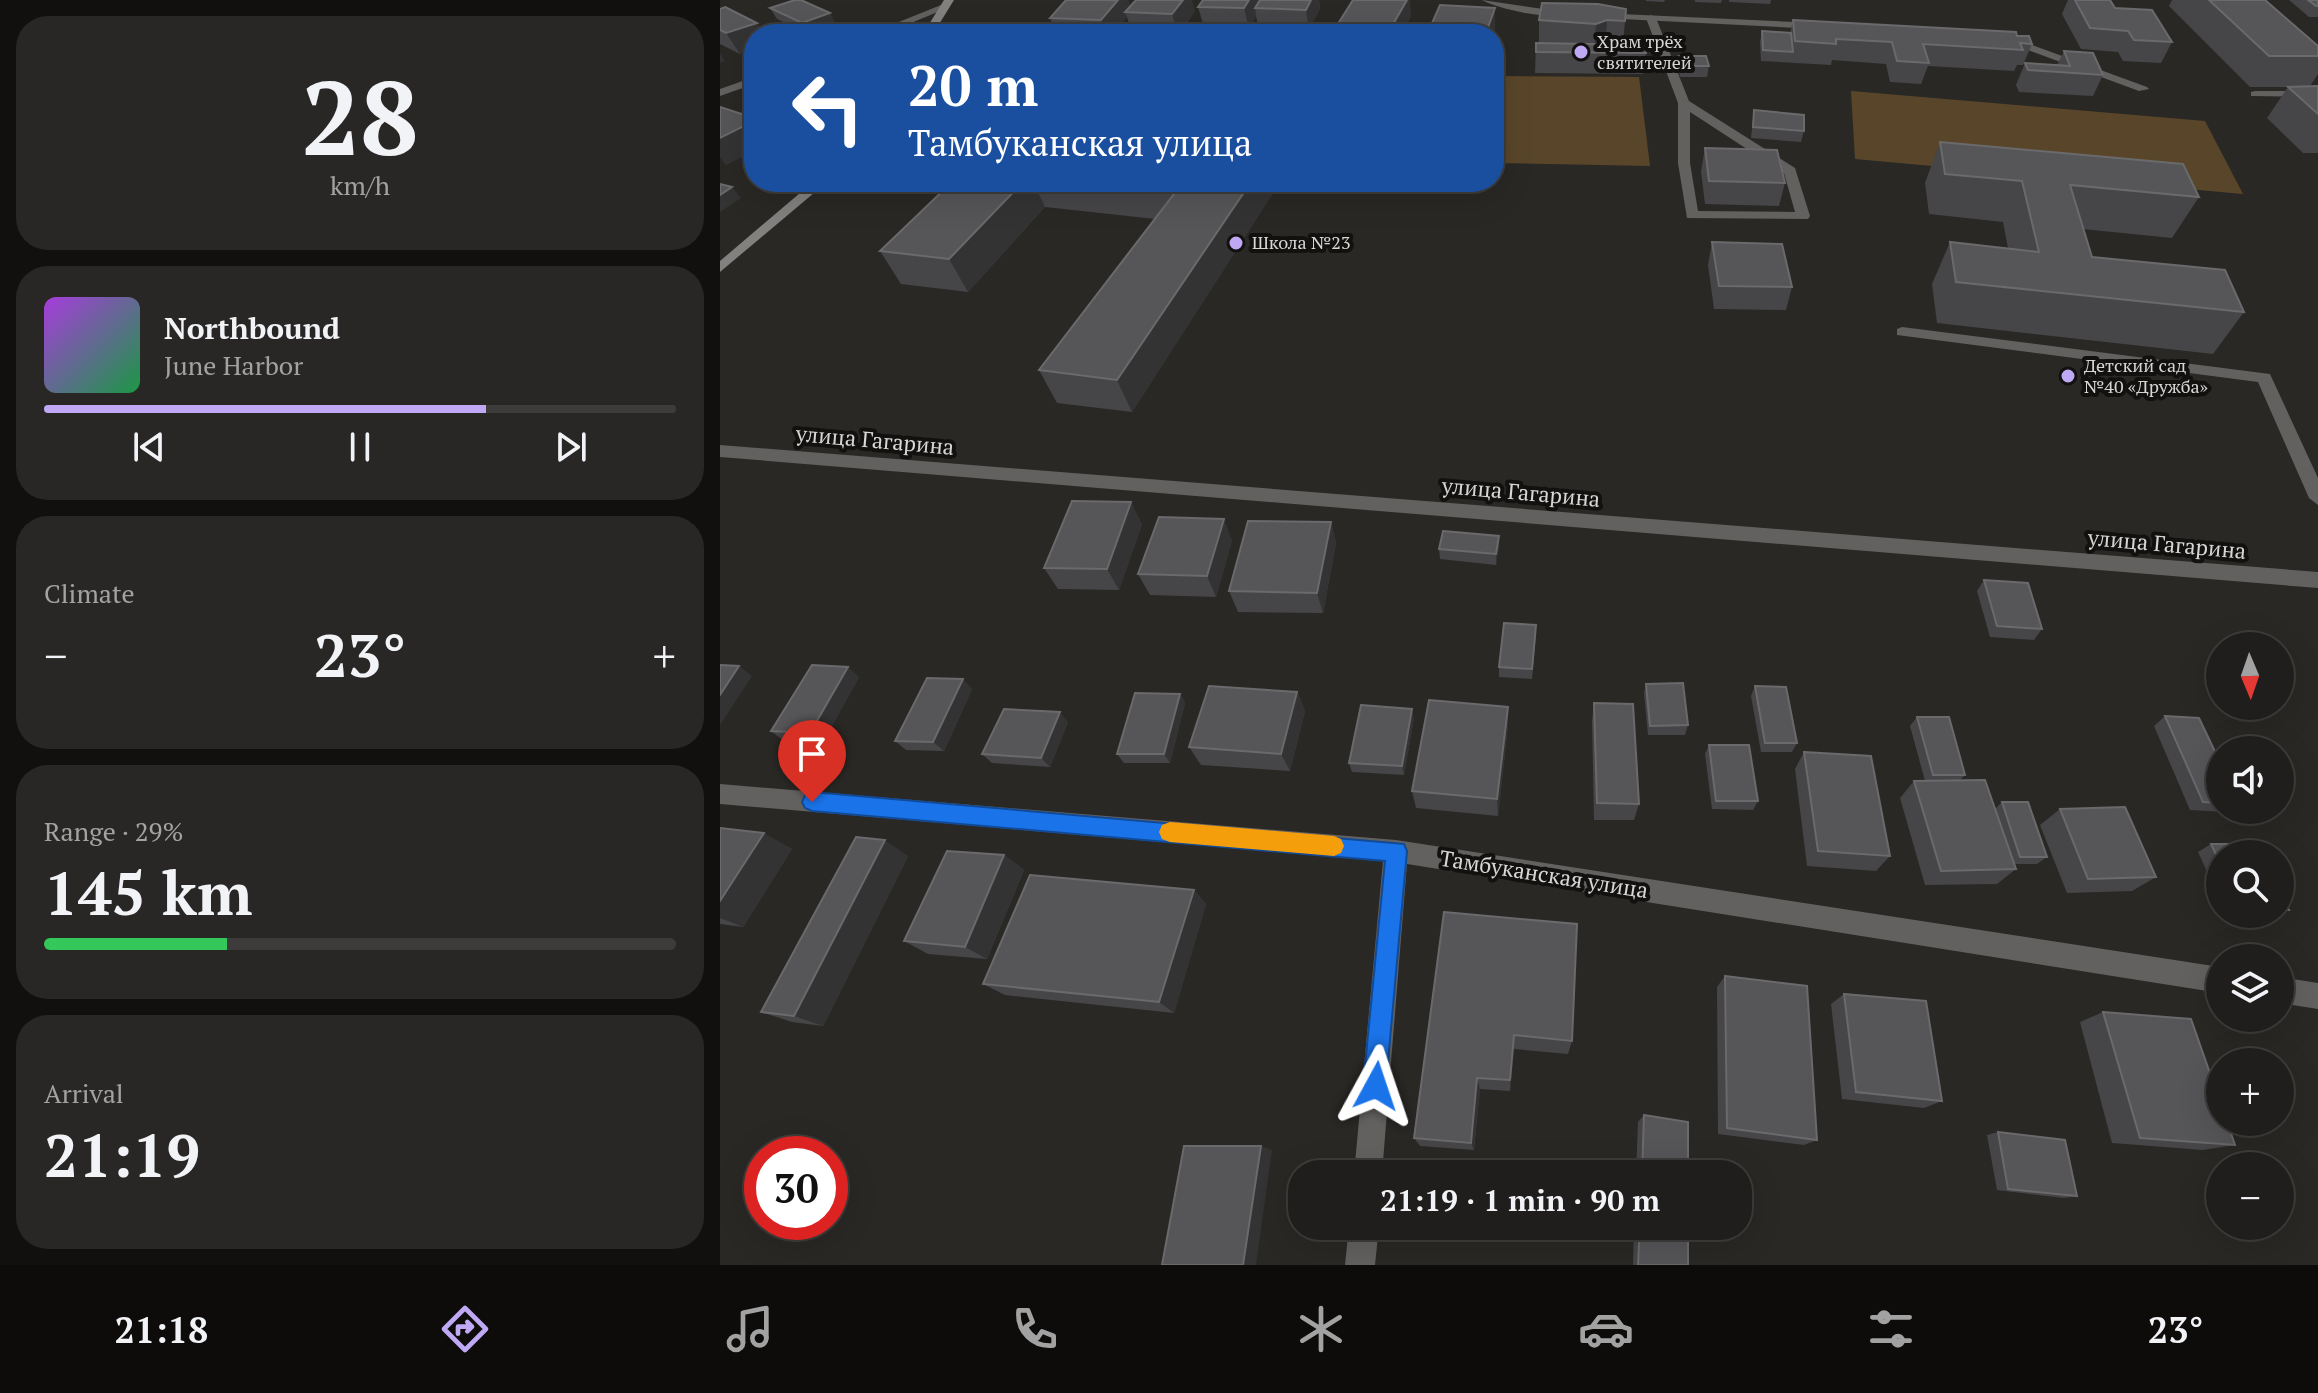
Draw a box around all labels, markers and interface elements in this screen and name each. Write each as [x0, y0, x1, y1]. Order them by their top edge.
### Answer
place label: Храм трёх святителей [1597, 29, 1692, 74]
marker: Храм трёх святителей [1572, 43, 1590, 61]
text: 28 [301, 47, 419, 185]
text: 20 m [908, 48, 1038, 122]
icon: left [776, 56, 880, 160]
text: Тамбуканская улица [908, 119, 1252, 166]
text: km/h [330, 168, 390, 202]
place label: Школа №23 [1252, 230, 1351, 254]
marker: Школа №23 [1227, 234, 1245, 252]
text: Northbound [164, 308, 340, 348]
text: June Harbor [164, 348, 303, 382]
place label: Детский сад №40 «Дружба» [2084, 353, 2209, 398]
marker: Детский сад №40 «Дружба» [2059, 367, 2077, 385]
street label: улица Гагарина [794, 418, 955, 461]
icon: previous [127, 425, 171, 469]
icon: pause [338, 425, 382, 469]
icon: next [549, 425, 593, 469]
street label: улица Гагарина [1440, 470, 1601, 513]
street label: улица Гагарина [2086, 522, 2247, 565]
text: Climate [44, 576, 135, 610]
text: 23° [314, 615, 406, 694]
text: − [44, 626, 67, 685]
text: + [653, 626, 676, 685]
north arrow [2206, 632, 2294, 720]
map controls [2206, 632, 2294, 1240]
pin [778, 720, 846, 802]
icon: arrive [790, 732, 834, 776]
button: sound [2206, 736, 2294, 824]
text: Range · 29% [44, 814, 183, 848]
button: search [2206, 840, 2294, 928]
street label: Тамбуканская улица [1438, 843, 1650, 904]
text: 145 km [44, 853, 252, 932]
button: layers [2206, 944, 2294, 1032]
position arrow [1334, 1044, 1418, 1128]
button: + [2206, 1048, 2294, 1136]
text: Arrival [44, 1076, 124, 1110]
text: 21:19 [44, 1115, 200, 1194]
speed limit sign: 30 [744, 1136, 848, 1240]
button: − [2206, 1152, 2294, 1240]
text: 21:19 · 1 min · 90 m [1380, 1180, 1660, 1220]
icon: directions [437, 1301, 493, 1357]
icon: music [722, 1301, 778, 1357]
icon: phone [1007, 1301, 1063, 1357]
icon: climate [1293, 1301, 1349, 1357]
icon: car [1578, 1301, 1634, 1357]
icon: filters [1863, 1301, 1919, 1357]
text: 21:18 [115, 1306, 208, 1353]
text: 23° [2148, 1306, 2203, 1353]

